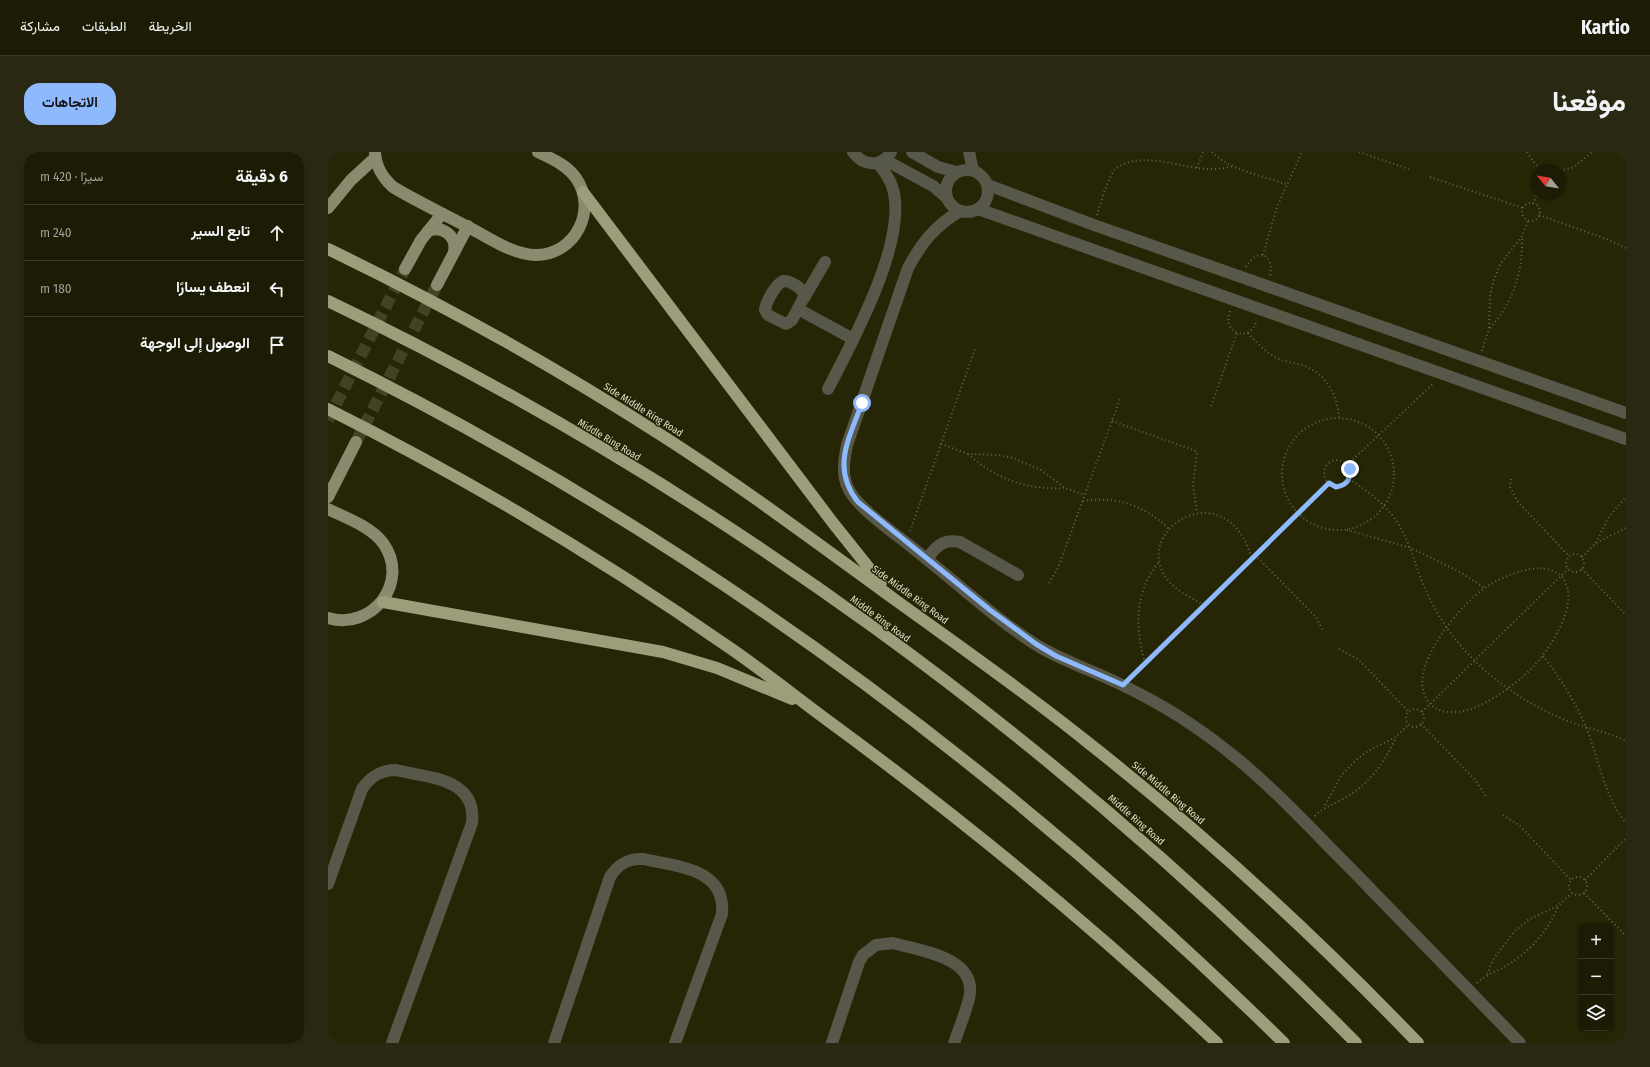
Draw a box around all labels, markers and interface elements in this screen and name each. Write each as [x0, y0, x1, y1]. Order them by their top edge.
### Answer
text: Kartio [1581, 16, 1630, 39]
text: مشاركة [20, 18, 60, 35]
text: الطبقات [82, 18, 126, 35]
text: الخريطة [148, 18, 192, 35]
button: الاتجاهات [24, 83, 116, 125]
text: موقعنا [1552, 85, 1626, 118]
north arrow [1530, 164, 1566, 200]
text: 6 دقيقة [235, 166, 288, 187]
text: سيرًا · 420 m [40, 169, 103, 184]
text: تابع السير [191, 222, 250, 240]
icon: ahead [266, 222, 288, 244]
text: 240 m [40, 225, 72, 240]
text: انعطف يسارًا [176, 278, 250, 296]
icon: left [266, 278, 288, 300]
text: 180 m [40, 281, 71, 296]
text: الوصول إلى الوجهة [140, 334, 250, 352]
icon: arrive [266, 334, 288, 356]
street label: Side Middle Ring Road [601, 381, 685, 439]
route start [853, 394, 871, 412]
street label: Middle Ring Road [575, 417, 643, 463]
route end [1341, 460, 1359, 478]
street label: Side Middle Ring Road [870, 563, 950, 627]
street label: Middle Ring Road [848, 593, 912, 645]
street label: Side Middle Ring Road [1129, 759, 1207, 827]
street label: Middle Ring Road [1105, 792, 1167, 848]
map controls [1578, 923, 1614, 1031]
button: + [1578, 923, 1614, 959]
button: − [1578, 959, 1614, 995]
button: layers [1578, 995, 1614, 1031]

